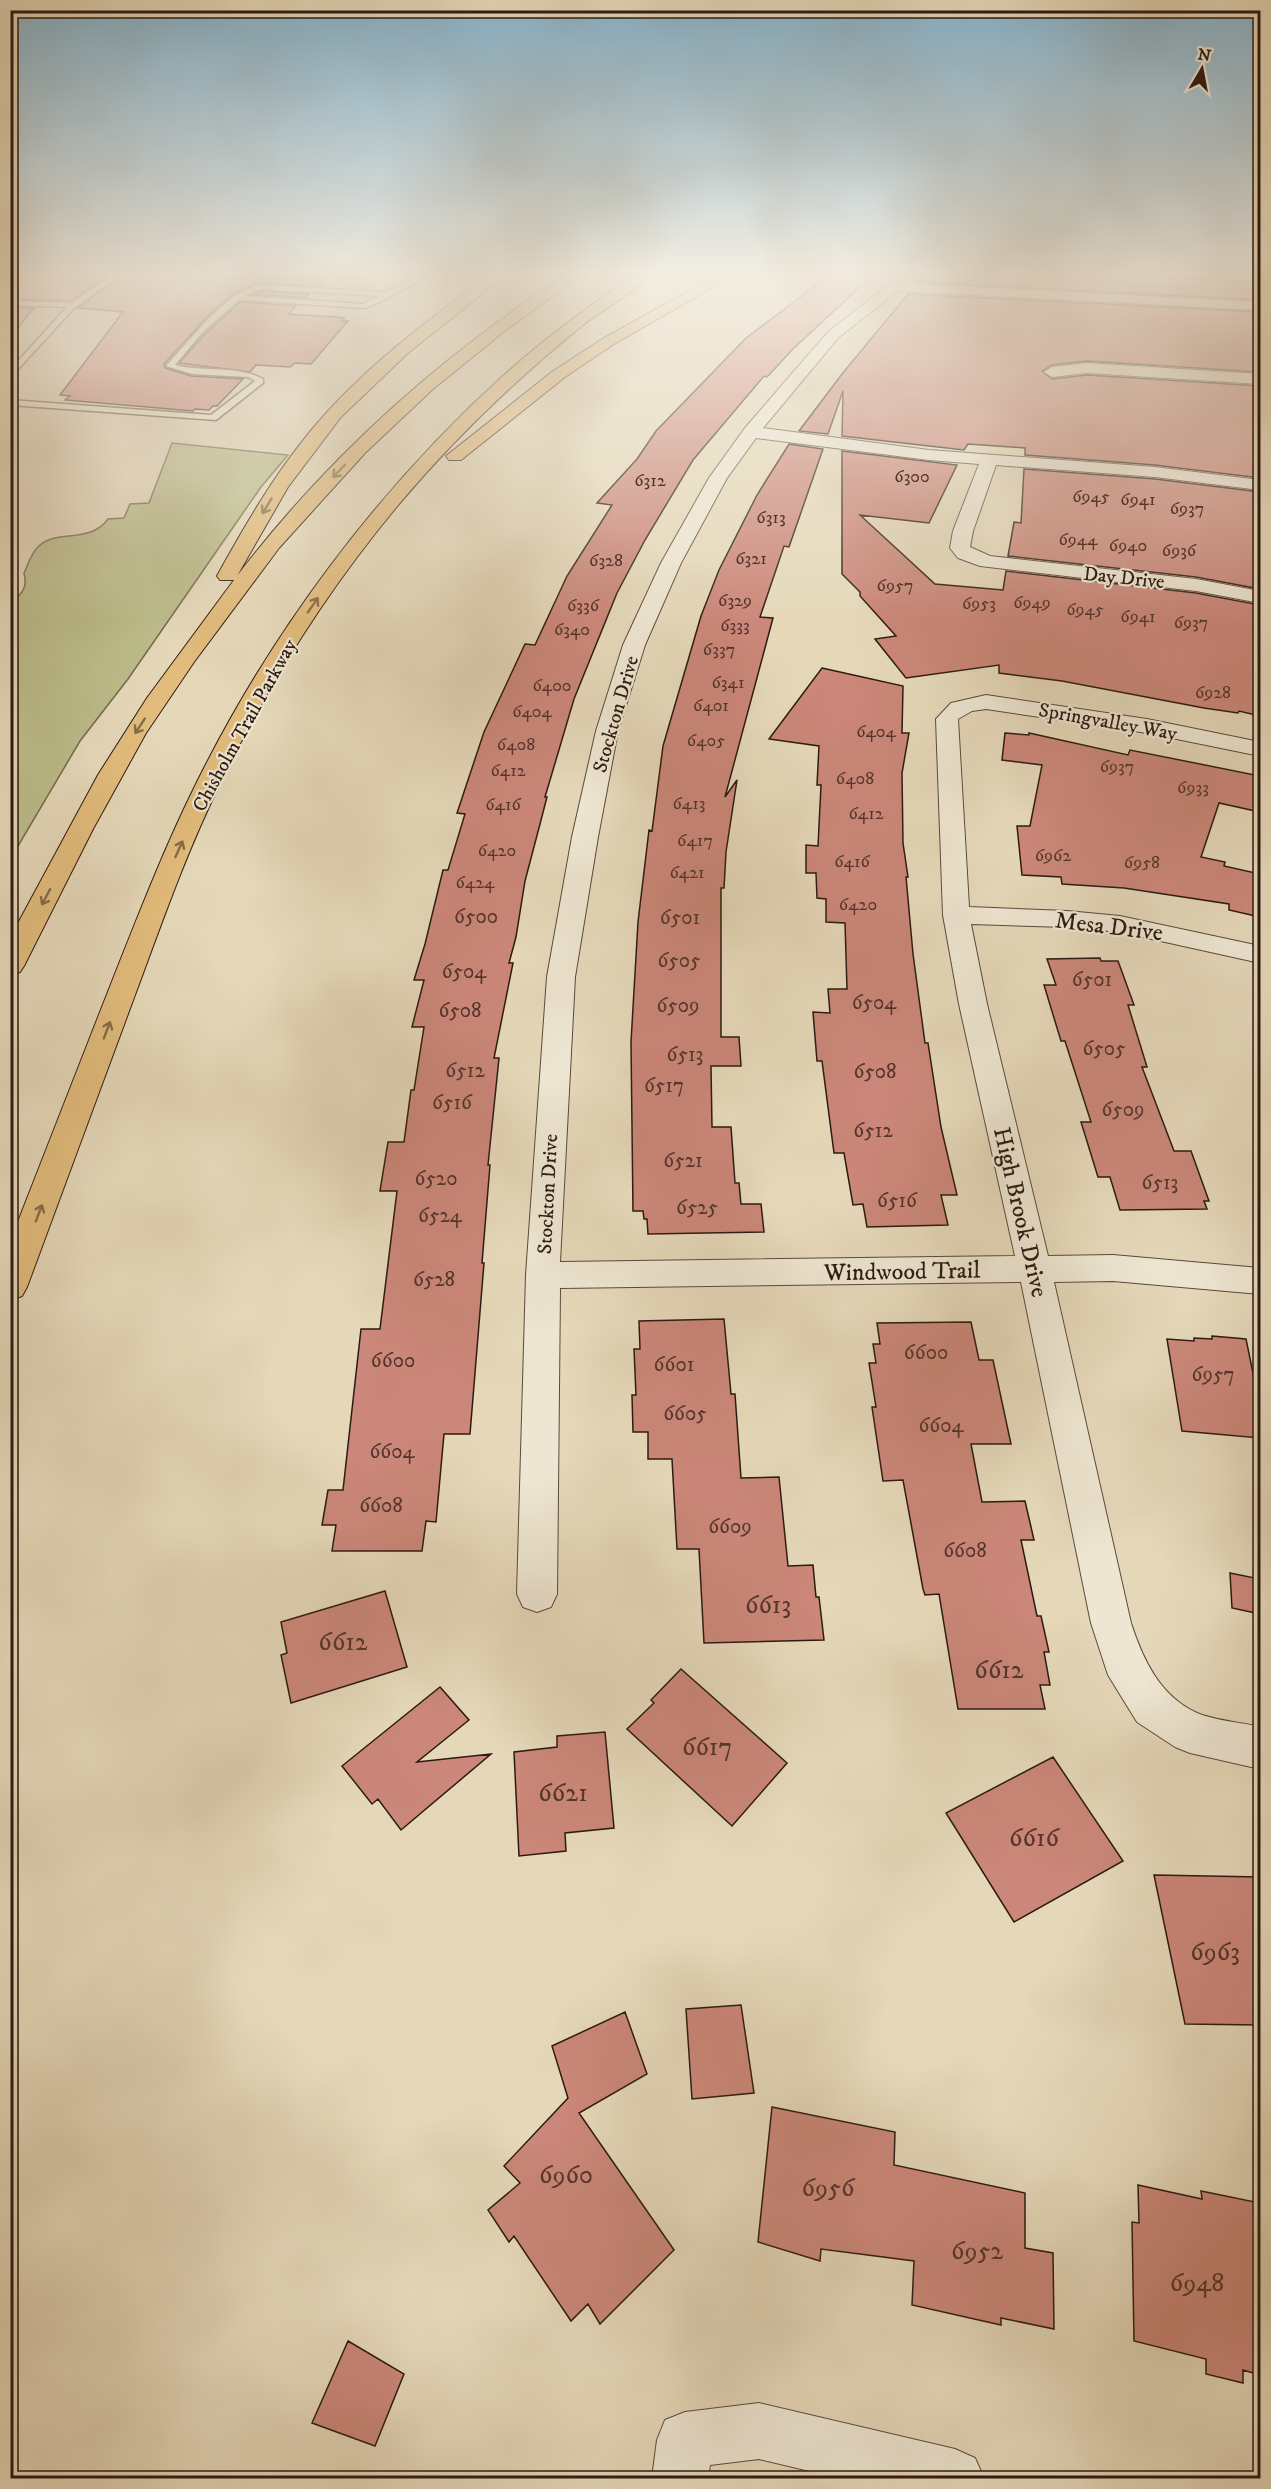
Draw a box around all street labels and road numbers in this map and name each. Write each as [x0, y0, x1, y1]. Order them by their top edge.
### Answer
street label: Day Drive [1082, 562, 1166, 595]
street label: Chisholm Trail Parkway [187, 635, 303, 816]
street label: Stockton Drive [588, 653, 645, 776]
street label: Springvalley Way [1037, 698, 1179, 747]
street label: Mesa Drive [1053, 906, 1165, 948]
street label: High Brook Drive [986, 1124, 1054, 1300]
street label: Stockton Drive [533, 1133, 564, 1255]
street label: Windwood Trail [823, 1256, 981, 1288]

